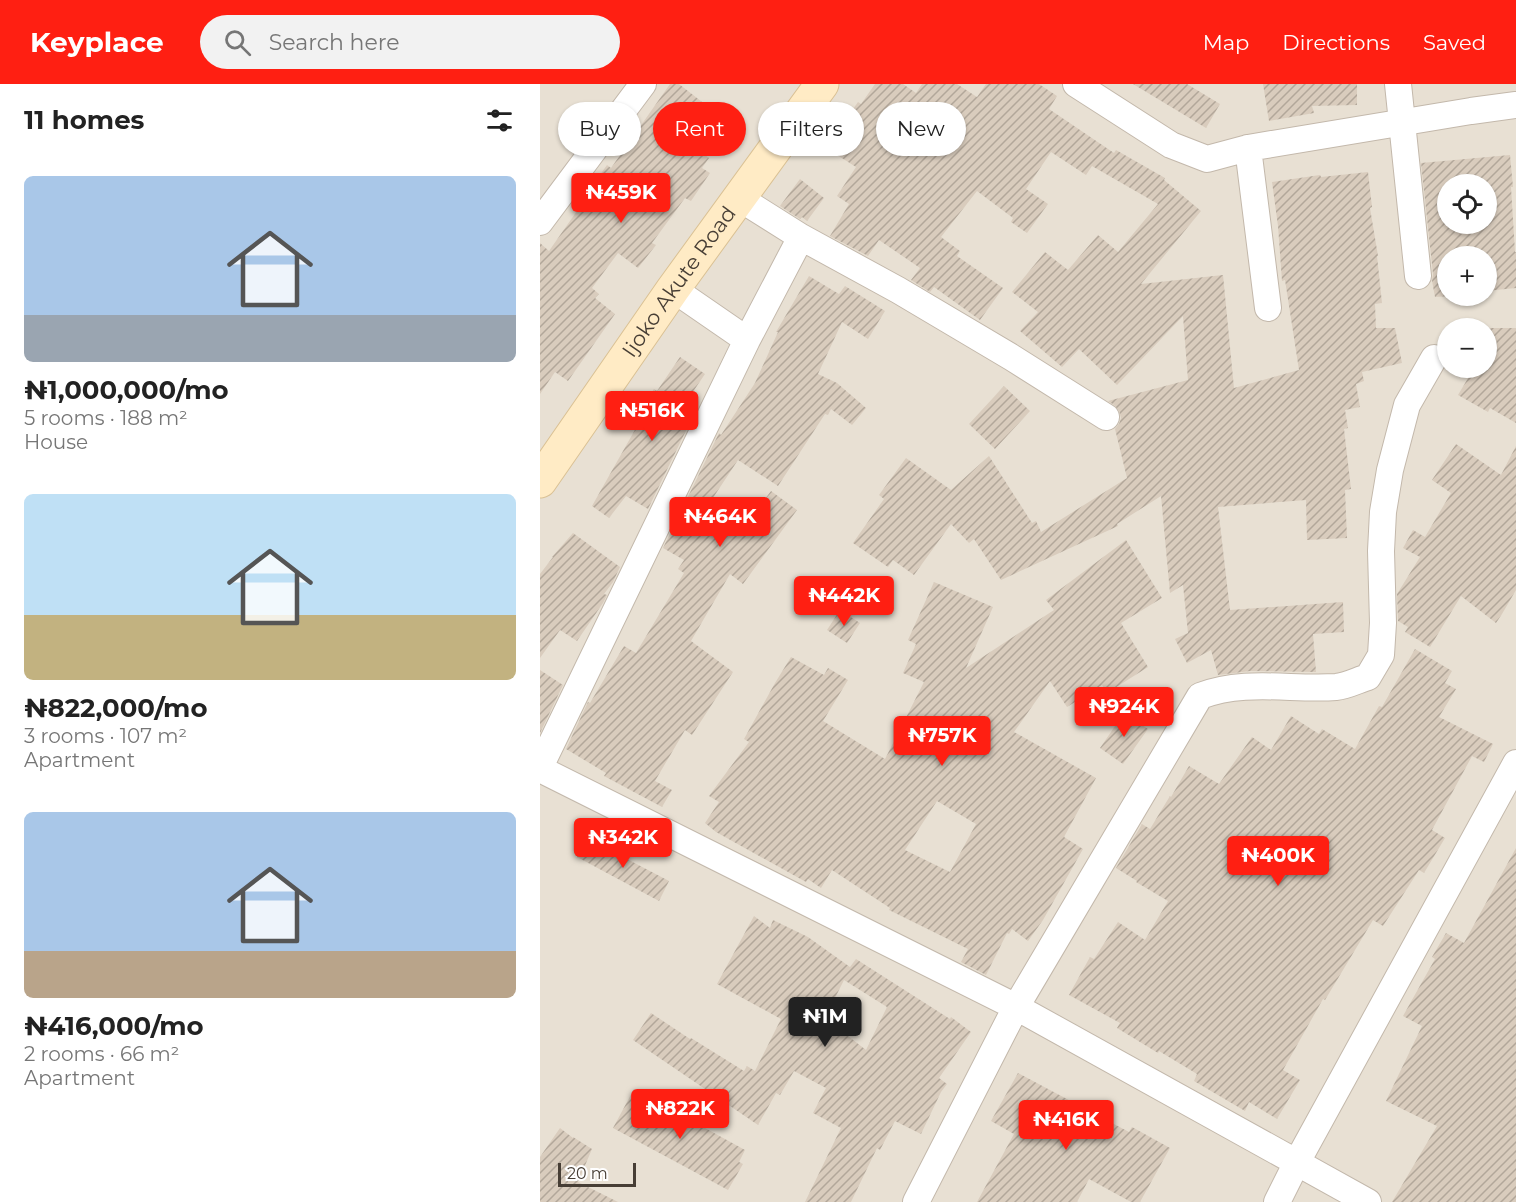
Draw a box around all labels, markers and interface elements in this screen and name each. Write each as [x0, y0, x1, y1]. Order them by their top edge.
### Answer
search box [200, 15, 620, 69]
text: Keyplace [30, 25, 164, 59]
icon: search [221, 26, 254, 59]
text: Search here [269, 29, 400, 56]
text: Map [1203, 30, 1249, 55]
text: Directions [1282, 30, 1390, 55]
text: Saved [1423, 30, 1486, 55]
chip: Buy [558, 102, 641, 156]
chip: Rent [653, 102, 746, 156]
chip: Filters [758, 102, 864, 156]
chip: New [876, 102, 966, 156]
text: 11 homes [24, 104, 144, 136]
icon: filters [483, 104, 516, 137]
pin: ₦459K [579, 173, 663, 224]
map controls [1437, 174, 1497, 378]
button: locate [1437, 174, 1497, 234]
text: ₦459K [585, 180, 657, 204]
street label: Ijoko Akute Road [617, 201, 741, 362]
icon: home [216, 215, 324, 323]
button: + [1437, 246, 1497, 306]
button: − [1437, 318, 1497, 378]
text: ₦1,000,000/mo [24, 374, 229, 406]
pin: ₦516K [610, 391, 694, 442]
text: ₦516K [619, 398, 685, 422]
text: 5 rooms · 188 m² [24, 406, 188, 430]
text: House [24, 430, 88, 454]
pin: ₦464K [678, 497, 762, 548]
text: ₦464K [683, 504, 757, 528]
icon: home [216, 533, 324, 641]
pin: ₦442K [802, 576, 886, 627]
text: ₦442K [808, 583, 880, 607]
pin: ₦924K [1082, 687, 1166, 738]
text: ₦822,000/mo [24, 692, 207, 724]
text: ₦924K [1089, 694, 1159, 718]
pin: ₦757K [900, 716, 984, 767]
text: ₦757K [908, 723, 976, 747]
text: 3 rooms · 107 m² [24, 724, 187, 748]
text: Apartment [24, 748, 135, 772]
pin: ₦342K [581, 818, 665, 869]
text: ₦342K [588, 825, 658, 849]
pin: ₦400K [1236, 836, 1320, 887]
text: ₦400K [1241, 843, 1315, 867]
icon: home [216, 851, 324, 959]
pin: ₦1M [796, 997, 854, 1048]
text: ₦1M [803, 1004, 848, 1028]
text: ₦416,000/mo [24, 1010, 204, 1042]
text: 2 rooms · 66 m² [24, 1042, 179, 1066]
text: Apartment [24, 1066, 135, 1090]
pin: ₦822K [638, 1089, 722, 1140]
text: ₦822K [645, 1096, 715, 1120]
pin: ₦416K [1024, 1100, 1108, 1151]
text: ₦416K [1033, 1107, 1099, 1131]
scale bar [558, 1160, 636, 1188]
text: 20 m [567, 1164, 608, 1183]

